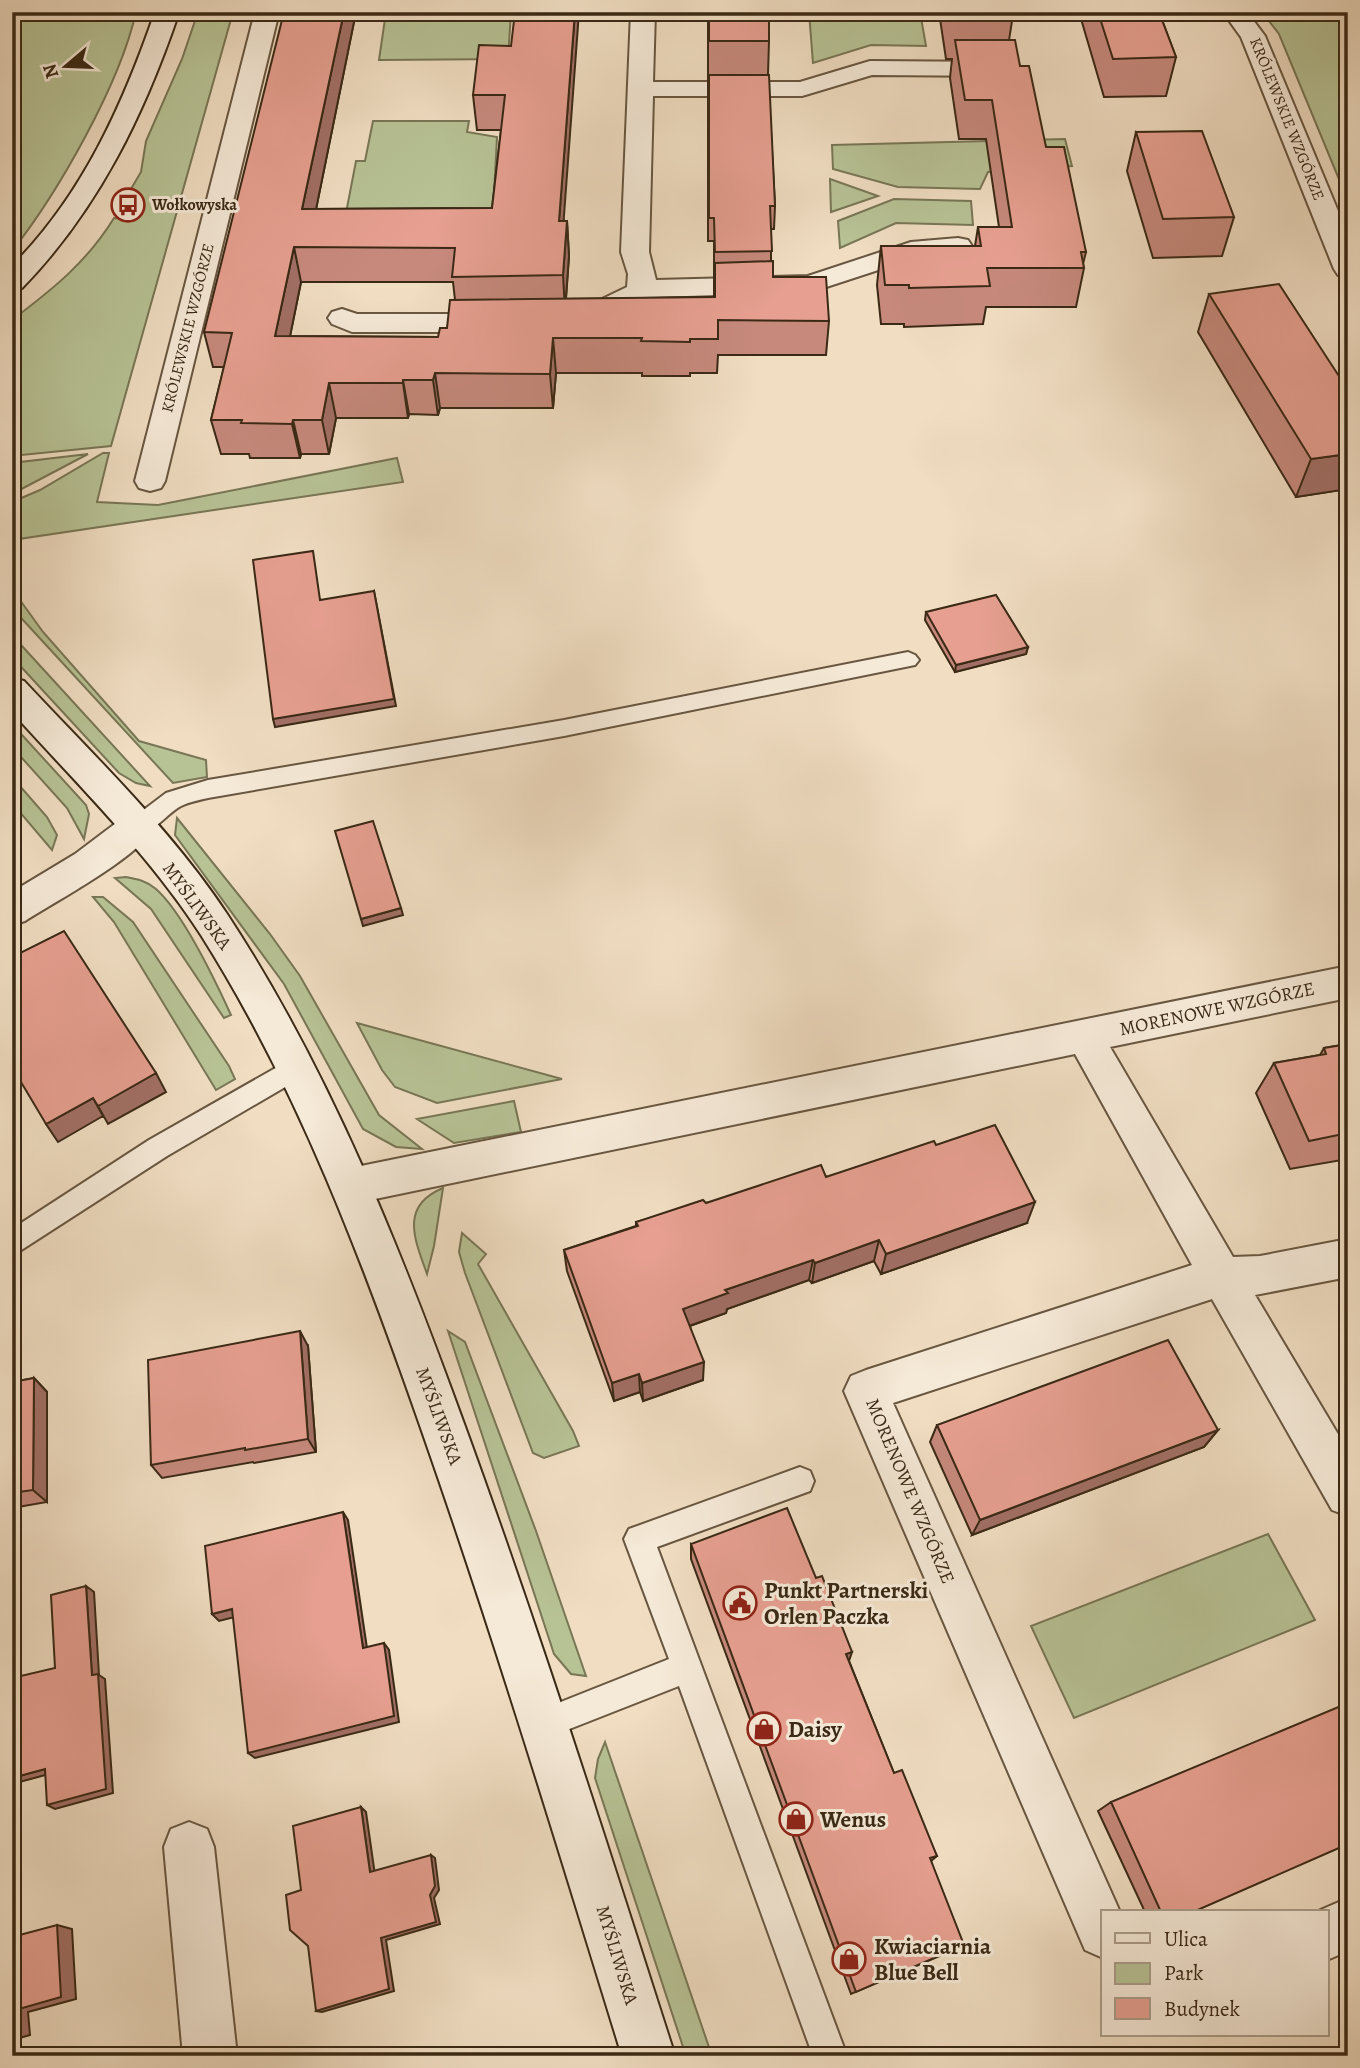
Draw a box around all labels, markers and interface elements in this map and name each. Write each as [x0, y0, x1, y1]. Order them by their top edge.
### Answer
north arrow [32, 32, 102, 102]
street label: KRÓLEWSKIE WZGÓRZE [1244, 34, 1330, 204]
text: N [36, 60, 65, 82]
bus stop icon: Wołkowyska [109, 186, 147, 224]
place label: Wołkowyska [151, 194, 237, 216]
street label: KRÓLEWSKIE WZGÓRZE [156, 241, 220, 415]
street label: MYŚLIWSKA [156, 857, 238, 956]
street label: MORENOWE WZGÓRZE [1117, 976, 1317, 1042]
street label: MYŚLIWSKA [409, 1363, 469, 1469]
street label: MORENOWE WZGÓRZE [859, 1394, 961, 1588]
place label: Punkt Partnerski Orlen Paczka [764, 1575, 929, 1632]
public building icon: Punkt Partnerski Orlen Paczka [721, 1584, 759, 1622]
shop icon: Daisy [745, 1710, 783, 1748]
place label: Daisy [788, 1714, 843, 1745]
shop icon: Wenus [777, 1800, 815, 1838]
place label: Wenus [819, 1804, 886, 1835]
street label: MYŚLIWSKA [590, 1902, 645, 2009]
legend [1101, 1910, 1328, 2036]
text: Ulica [1164, 1925, 1208, 1953]
place label: Kwiaciarnia Blue Bell [874, 1931, 991, 1988]
shop icon: Kwiaciarnia Blue Bell [830, 1940, 868, 1978]
text: Park [1164, 1959, 1204, 1987]
text: Budynek [1164, 1995, 1240, 2023]

